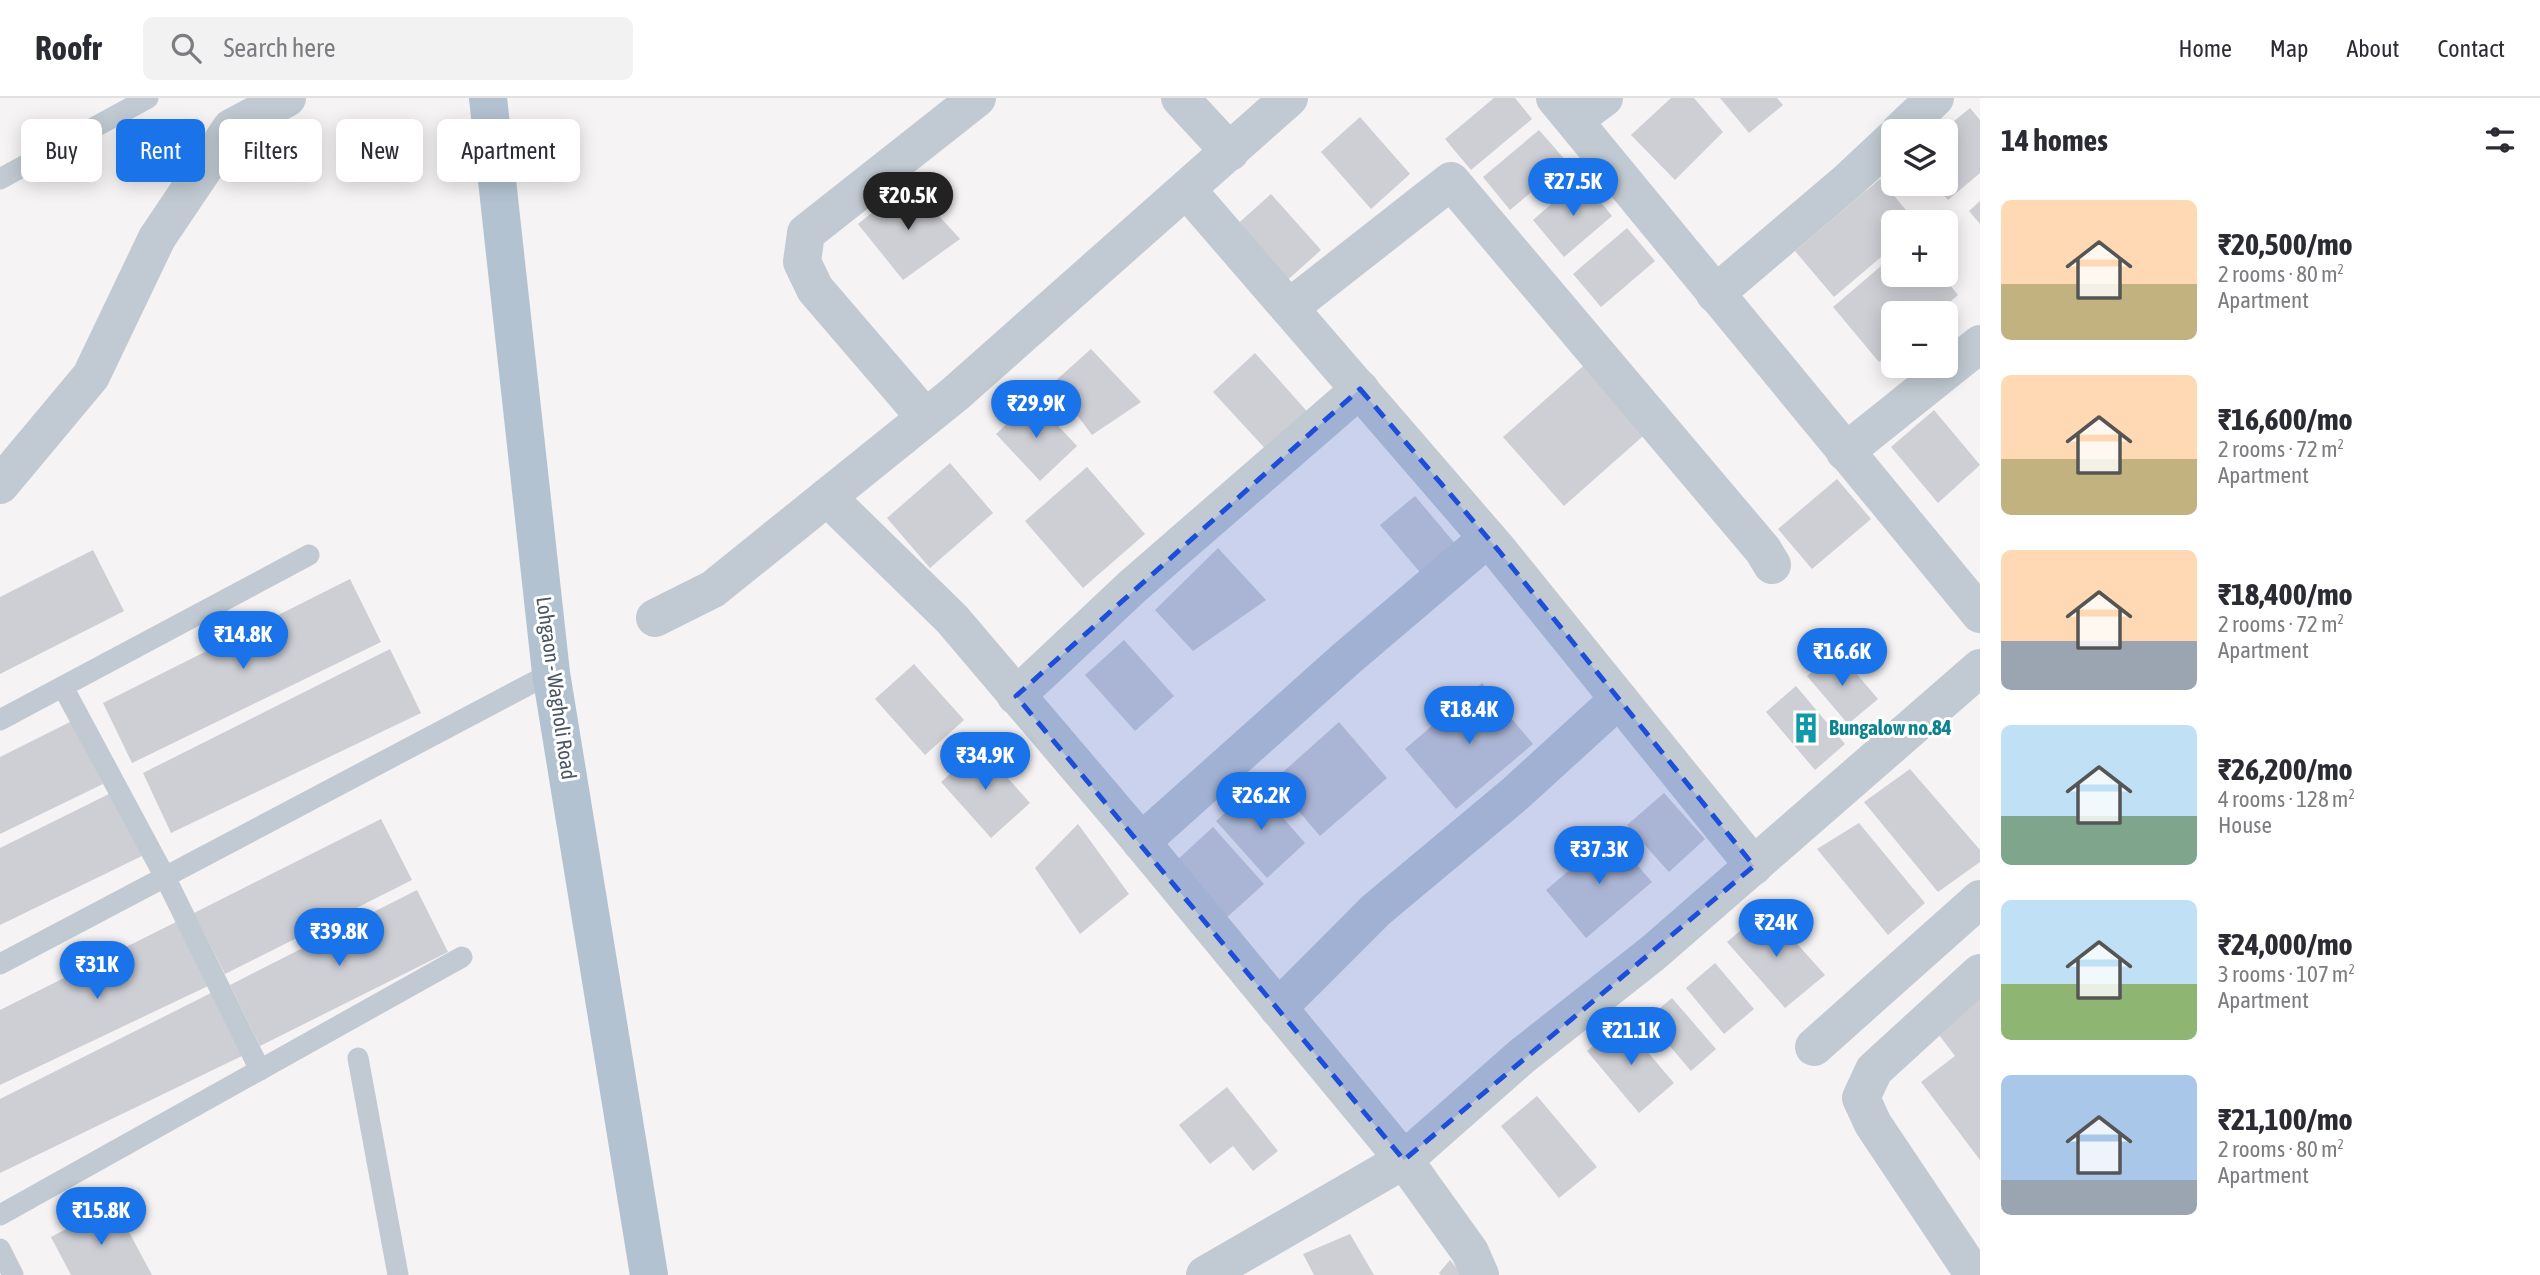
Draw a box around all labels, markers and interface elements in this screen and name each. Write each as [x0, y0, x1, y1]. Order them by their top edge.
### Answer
search box [143, 17, 633, 80]
text: Roofr [35, 29, 101, 67]
icon: search [167, 29, 205, 67]
text: Search here [223, 33, 336, 63]
text: Home [2178, 35, 2232, 62]
text: Map [2270, 35, 2308, 62]
text: About [2346, 35, 2399, 62]
text: Contact [2437, 35, 2505, 62]
chip: Buy [21, 119, 102, 182]
chip: Rent [116, 119, 205, 182]
chip: Filters [219, 119, 322, 182]
chip: New [336, 119, 423, 182]
chip: Apartment [437, 119, 580, 182]
map controls [1881, 119, 1958, 378]
button: layers [1881, 119, 1958, 196]
icon: filters [2481, 121, 2519, 159]
text: 14 homes [2001, 123, 2108, 157]
pin: ₹27.5K [1516, 158, 1630, 218]
text: ₹27.5K [1544, 168, 1602, 194]
pin: ₹20.5K [851, 172, 965, 232]
text: ₹20.5K [879, 182, 937, 208]
button: + [1881, 210, 1958, 287]
text: ₹20,500/mo [2218, 227, 2353, 261]
icon: home [2057, 228, 2141, 312]
text: 2 rooms · 80 m² [2218, 261, 2344, 287]
text: Apartment [2218, 287, 2309, 313]
button: − [1881, 301, 1958, 378]
pin: ₹29.9K [979, 380, 1093, 440]
text: ₹29.9K [1007, 390, 1065, 416]
text: ₹16,600/mo [2218, 402, 2353, 436]
icon: home [2057, 403, 2141, 487]
text: 2 rooms · 72 m² [2218, 436, 2344, 462]
text: Apartment [2218, 462, 2309, 488]
text: ₹18,400/mo [2218, 577, 2353, 611]
icon: home [2057, 578, 2141, 662]
street label: Lohgaon - Wagholi Road [532, 595, 582, 781]
text: 2 rooms · 72 m² [2218, 611, 2344, 637]
pin: ₹14.8K [186, 612, 300, 671]
text: ₹14.8K [214, 621, 272, 647]
pin: ₹16.6K [1785, 628, 1899, 688]
text: Apartment [2218, 637, 2309, 663]
text: ₹16.6K [1813, 638, 1871, 664]
pin: ₹18.4K [1412, 686, 1526, 746]
text: ₹18.4K [1440, 696, 1498, 722]
building icon: Bungalow no.84 [1789, 711, 1823, 745]
place label: Bungalow no.84 [1829, 715, 1952, 739]
pin: ₹34.9K [928, 732, 1042, 792]
text: ₹34.9K [956, 742, 1014, 768]
text: ₹26,200/mo [2218, 752, 2353, 786]
icon: home [2057, 753, 2141, 837]
pin: ₹26.2K [1204, 772, 1318, 832]
text: ₹26.2K [1232, 782, 1290, 808]
text: 4 rooms · 128 m² [2218, 786, 2355, 812]
text: House [2218, 812, 2272, 838]
pin: ₹37.3K [1542, 826, 1656, 886]
text: ₹37.3K [1570, 836, 1628, 862]
pin: ₹24K [1735, 900, 1817, 959]
pin: ₹39.8K [282, 908, 396, 968]
text: ₹24K [1755, 909, 1797, 935]
text: ₹39.8K [310, 918, 368, 944]
text: ₹24,000/mo [2218, 927, 2353, 961]
icon: home [2057, 928, 2141, 1012]
pin: ₹31K [56, 942, 138, 1001]
text: ₹31K [76, 951, 118, 977]
text: 3 rooms · 107 m² [2218, 961, 2355, 987]
text: Apartment [2218, 987, 2309, 1013]
pin: ₹21.1K [1574, 1007, 1688, 1067]
text: ₹21.1K [1602, 1017, 1660, 1043]
text: ₹21,100/mo [2218, 1102, 2353, 1136]
icon: home [2057, 1103, 2141, 1187]
text: 2 rooms · 80 m² [2218, 1136, 2344, 1162]
text: Apartment [2218, 1162, 2309, 1188]
pin: ₹15.8K [44, 1188, 158, 1247]
text: ₹15.8K [72, 1197, 130, 1223]

